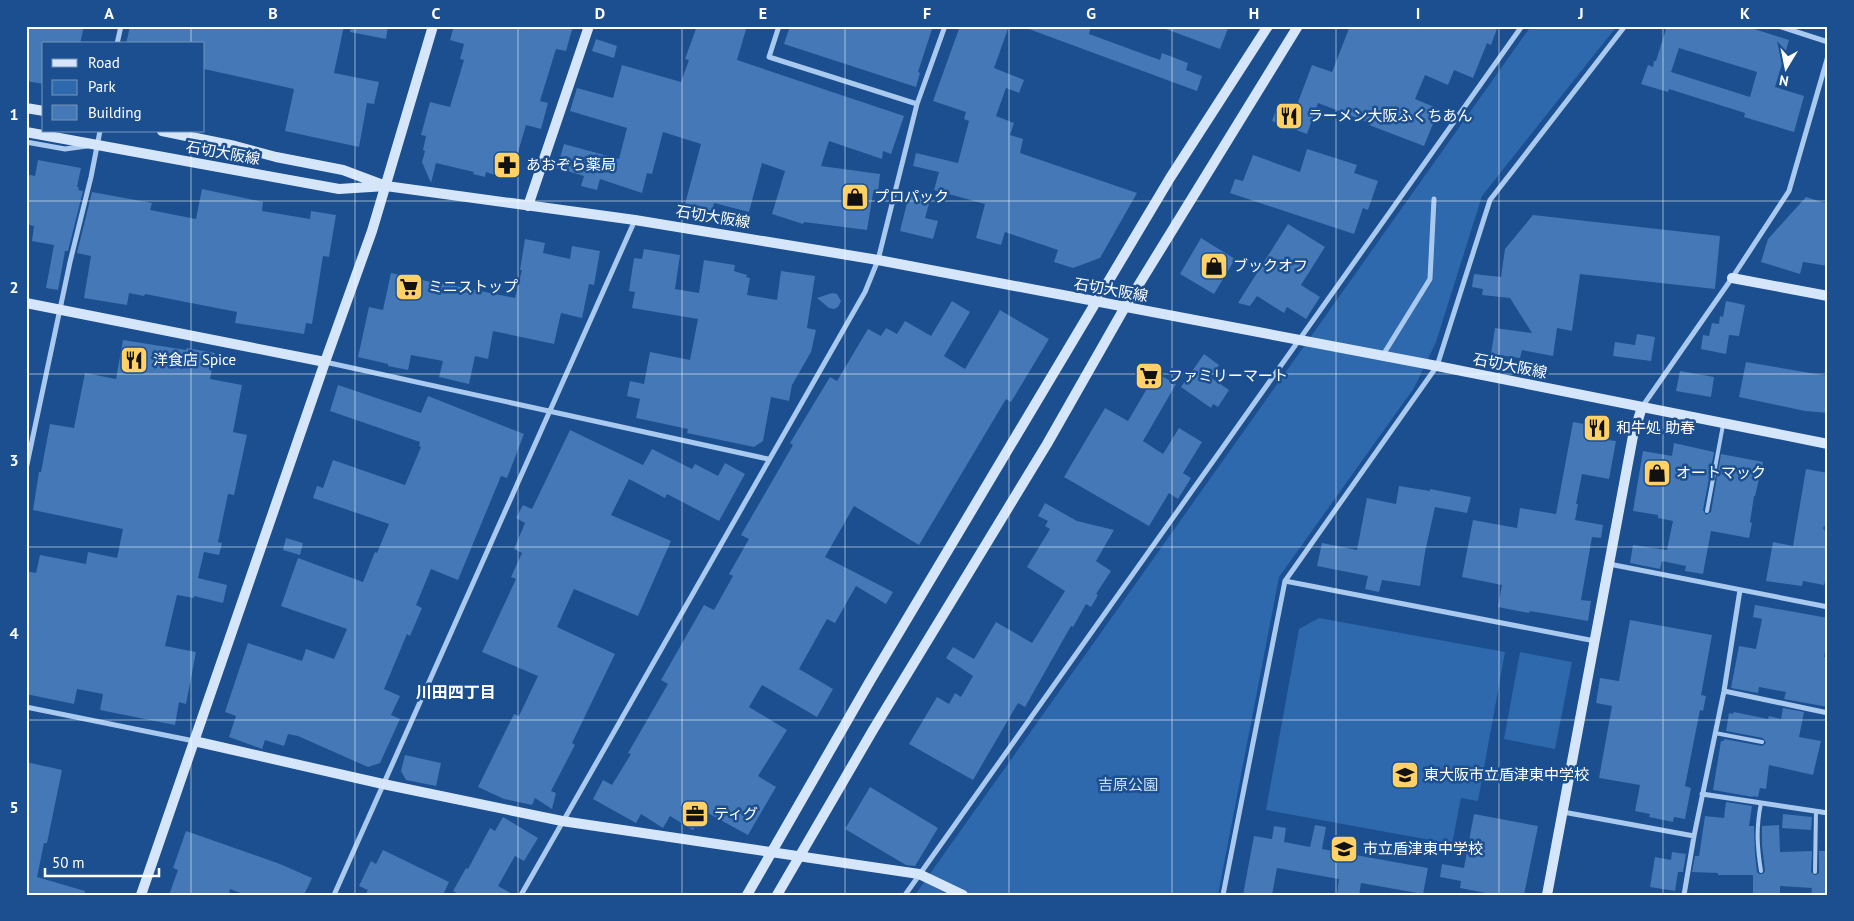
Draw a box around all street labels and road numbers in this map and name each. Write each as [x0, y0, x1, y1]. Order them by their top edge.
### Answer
street label: 石切大阪線 [184, 137, 262, 168]
street label: 石切大阪線 [675, 201, 752, 232]
street label: 石切大阪線 [1072, 274, 1150, 305]
street label: 石切大阪線 [1471, 349, 1549, 382]

